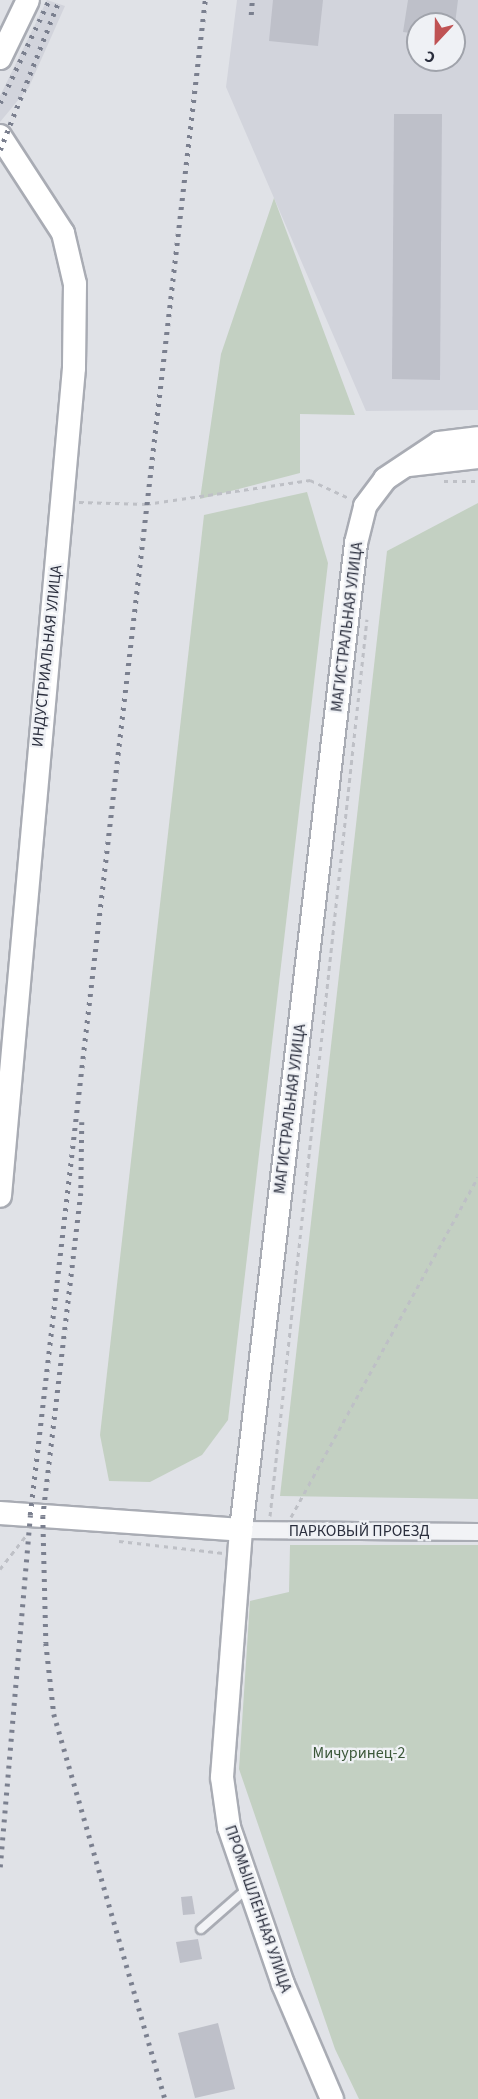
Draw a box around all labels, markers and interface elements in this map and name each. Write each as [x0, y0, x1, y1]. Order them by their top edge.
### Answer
north arrow [406, 12, 466, 72]
text: С [422, 45, 438, 69]
street label: МАГИСТРАЛЬНАЯ УЛИЦА [327, 541, 367, 713]
street label: ИНДУСТРИАЛЬНАЯ УЛИЦА [28, 564, 66, 748]
street label: МАГИСТРАЛЬНАЯ УЛИЦА [270, 1023, 310, 1195]
street label: ПАРКОВЫЙ ПРОЕЗД [289, 1521, 429, 1541]
park label: Мичуринец-2 [313, 1743, 405, 1763]
street label: ПРОМЫШЛЕННАЯ УЛИЦА [220, 1823, 296, 1995]

